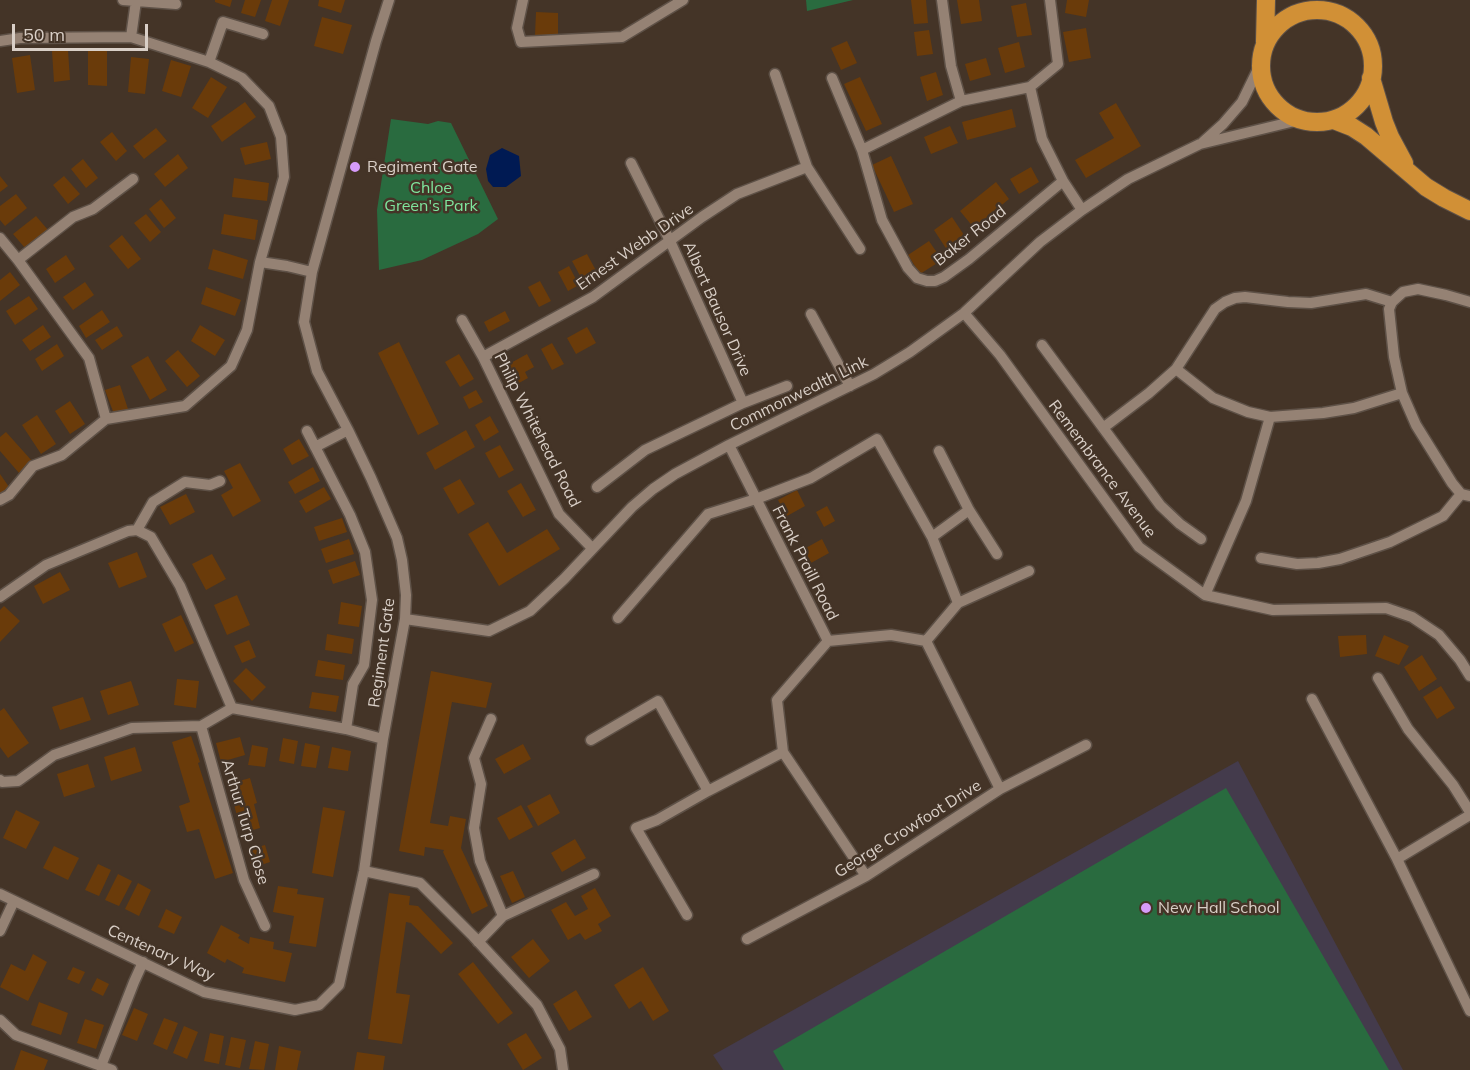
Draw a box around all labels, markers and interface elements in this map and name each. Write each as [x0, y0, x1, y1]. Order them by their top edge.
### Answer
scale bar [15, 12, 152, 50]
text: 50 m [23, 23, 65, 46]
place label: Regiment Gate [367, 157, 477, 177]
marker: Regiment Gate [348, 160, 362, 174]
park label: Chloe Green's Park [384, 178, 478, 216]
street label: Ernest Webb Drive [573, 199, 697, 295]
street label: Baker Road [930, 202, 1010, 270]
street label: Albert Bausor Drive [679, 239, 755, 379]
street label: Philip Whitehead Road [490, 350, 584, 510]
street label: Commonwealth Link [727, 352, 871, 436]
street label: Remembrance Avenue [1044, 397, 1160, 541]
street label: Frank Praill Road [768, 502, 842, 624]
street label: Regiment Gate [365, 597, 399, 709]
street label: Arthur Turp Close [217, 757, 273, 887]
street label: George Crowfoot Drive [831, 776, 985, 882]
place label: New Hall School [1158, 898, 1280, 918]
marker: New Hall School [1139, 901, 1153, 915]
street label: Centenary Way [104, 921, 218, 985]

